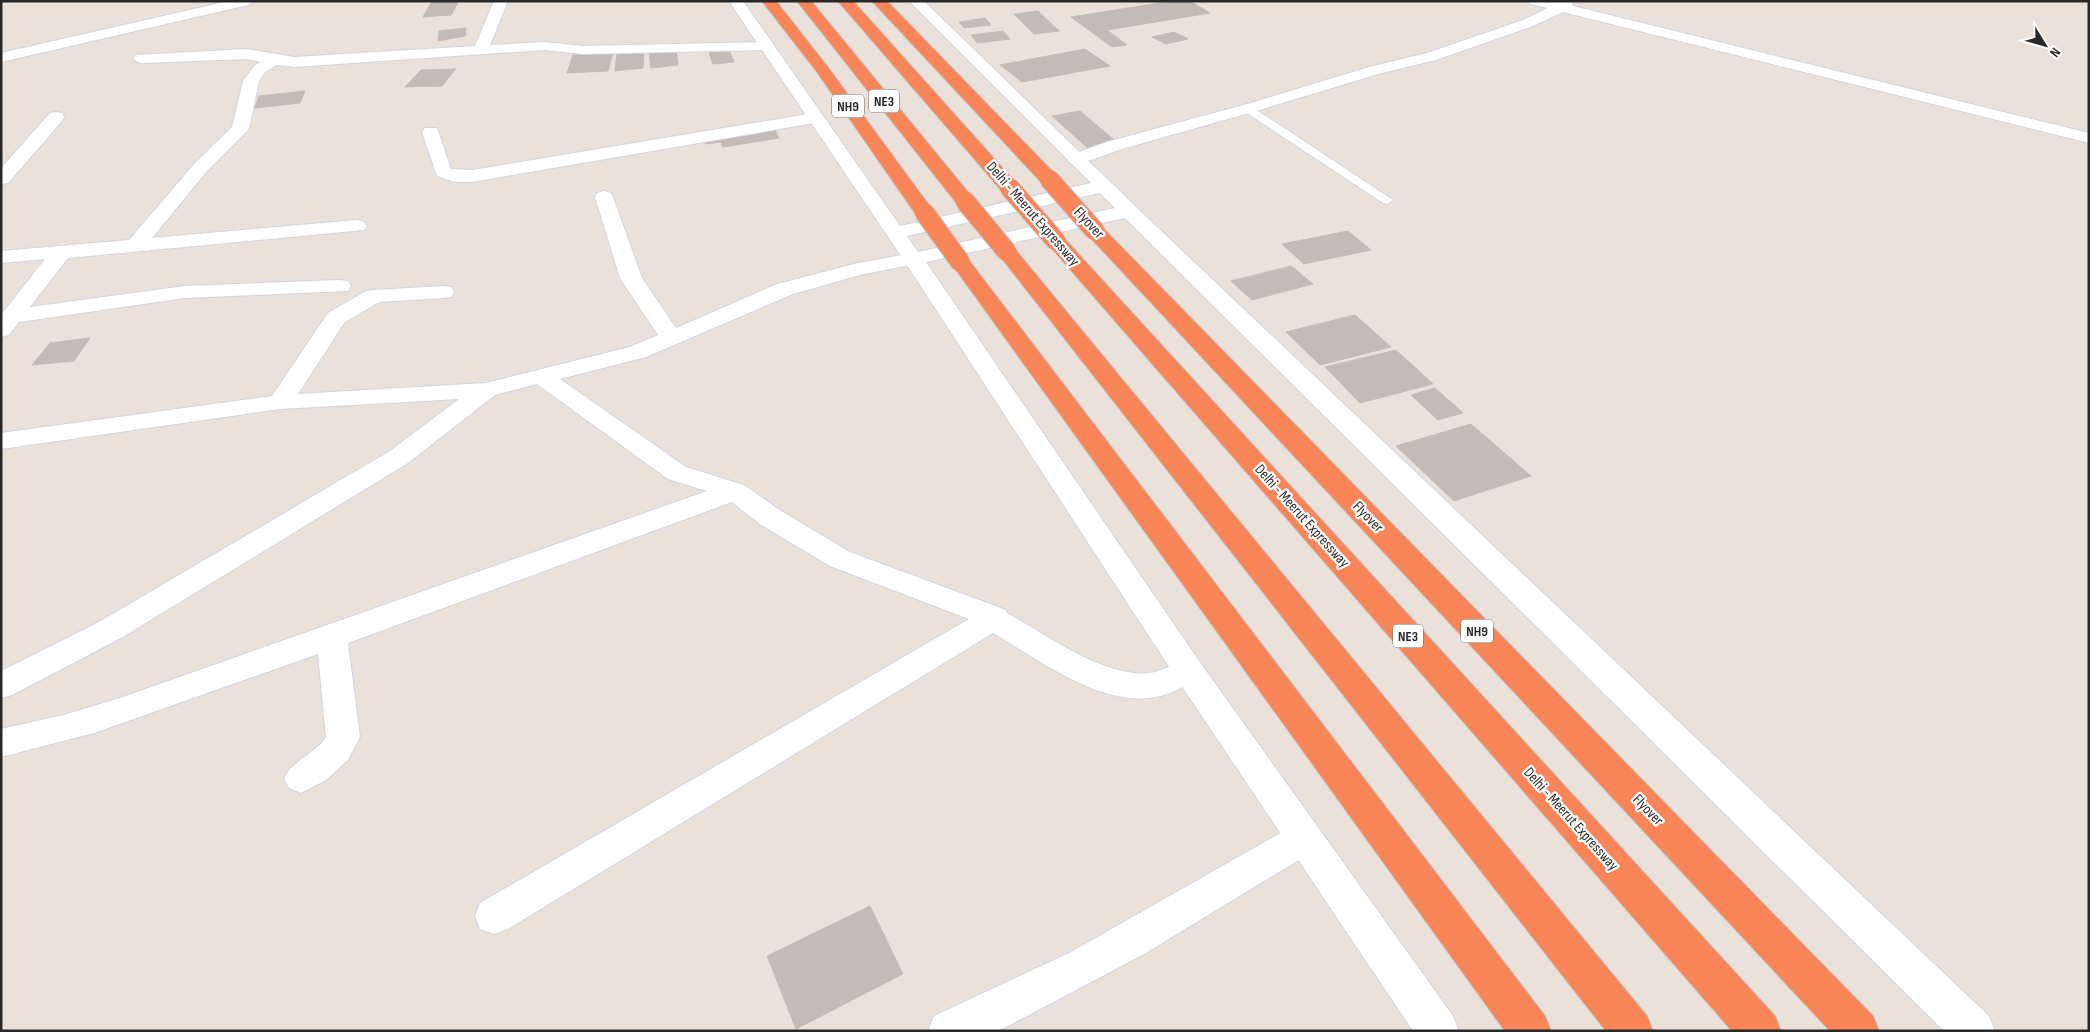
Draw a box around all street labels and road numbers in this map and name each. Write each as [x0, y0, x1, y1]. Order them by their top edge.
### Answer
road number: NE3 [869, 90, 899, 112]
road number: NH9 [832, 94, 864, 118]
street label: Delhi - Meerut Expressway [982, 158, 1084, 270]
street label: Flyover [1070, 203, 1109, 243]
street label: Delhi - Meerut Expressway [1251, 460, 1354, 572]
street label: Flyover [1349, 497, 1388, 537]
road number: NH9 [1461, 620, 1493, 642]
road number: NE3 [1393, 624, 1423, 648]
street label: Delhi - Meerut Expressway [1520, 763, 1623, 875]
street label: Flyover [1629, 790, 1668, 830]

